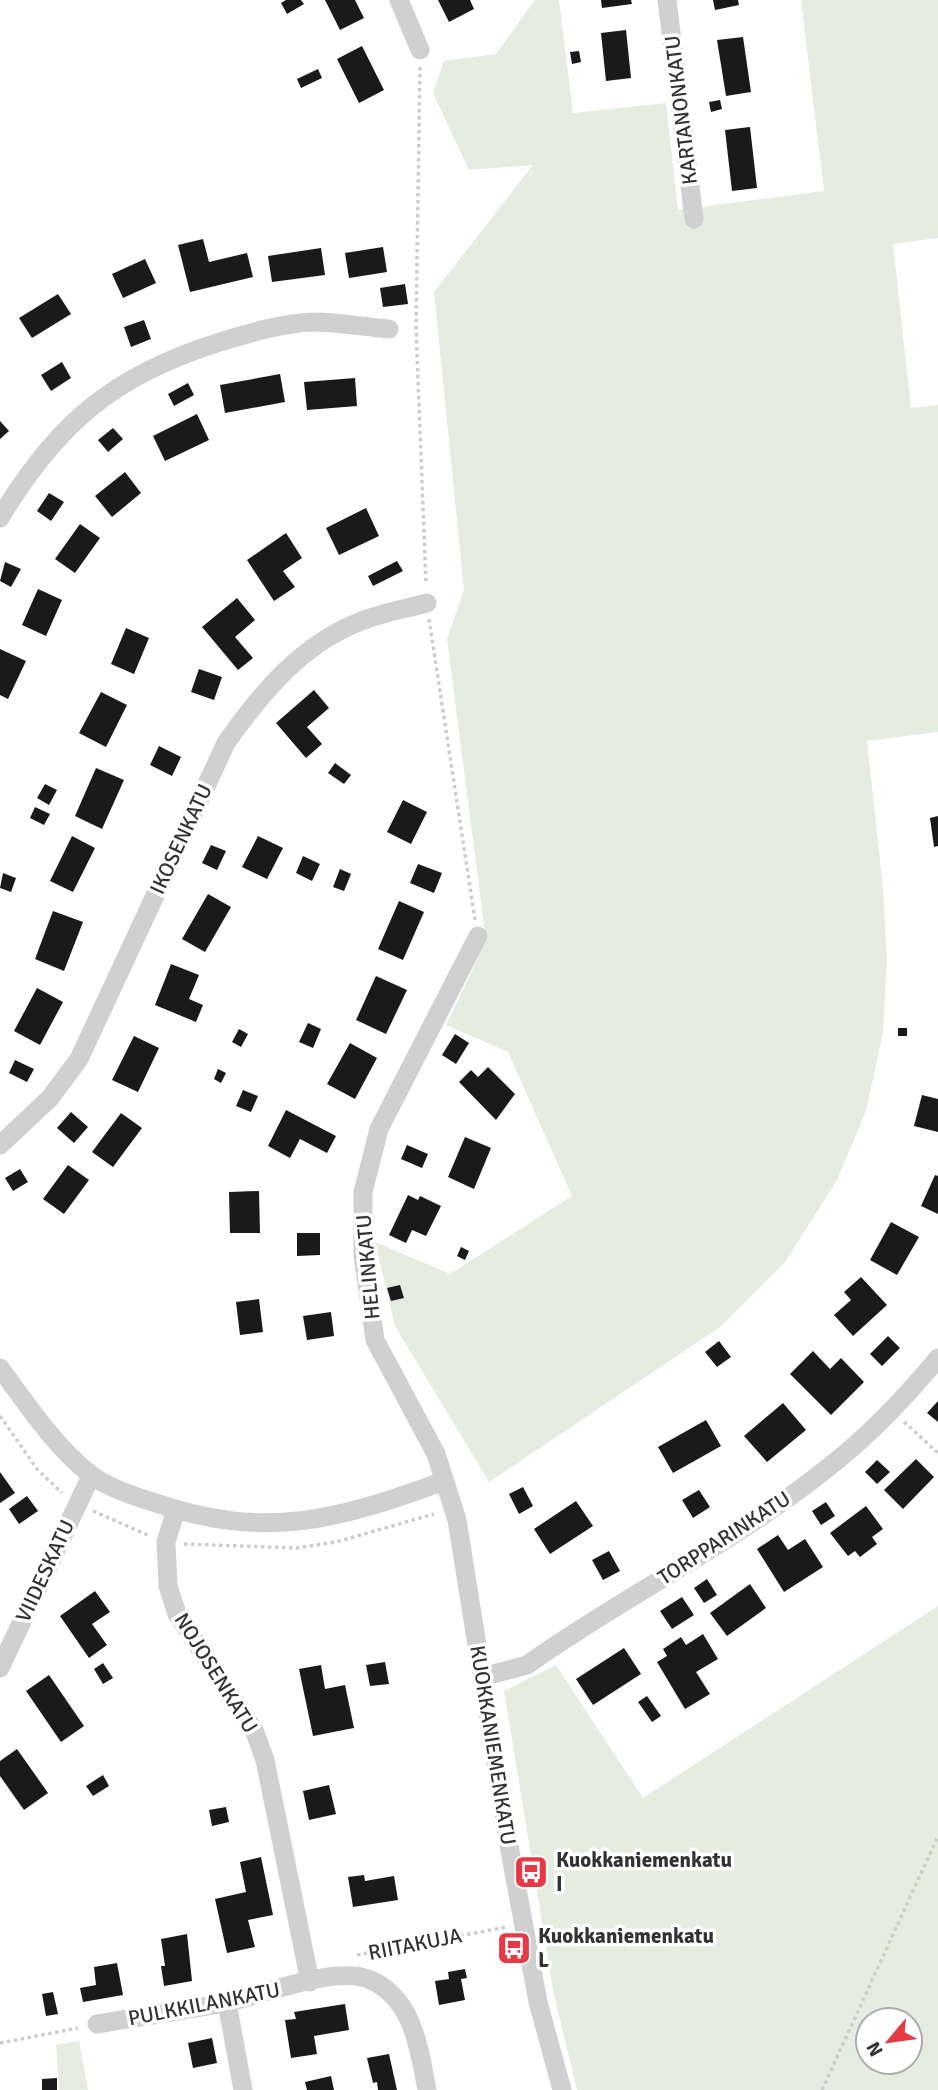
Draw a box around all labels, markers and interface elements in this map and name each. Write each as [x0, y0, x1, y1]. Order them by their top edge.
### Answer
street label: KARTANONKATU [659, 34, 703, 186]
street label: IKOSENKATU [144, 780, 218, 898]
street label: HELINKATU [350, 1213, 386, 1321]
street label: TORPPARINKATU [653, 1485, 795, 1591]
street label: VIIDESKATU [10, 1516, 80, 1626]
street label: NOJOSENKATU [169, 1608, 263, 1738]
street label: KUOKKANIEMENKATU [464, 1643, 522, 1847]
place label: Kuokkaniemenkatu I [556, 1847, 732, 1897]
bus stop icon: Kuokkaniemenkatu I [512, 1853, 550, 1891]
street label: RIITAKUJA [366, 1922, 464, 1966]
place label: Kuokkaniemenkatu L [538, 1923, 714, 1973]
bus stop icon: Kuokkaniemenkatu L [495, 1929, 533, 1967]
street label: PULKKILANKATU [126, 1977, 282, 2031]
north arrow [854, 2006, 924, 2076]
text: N [861, 2037, 889, 2060]

